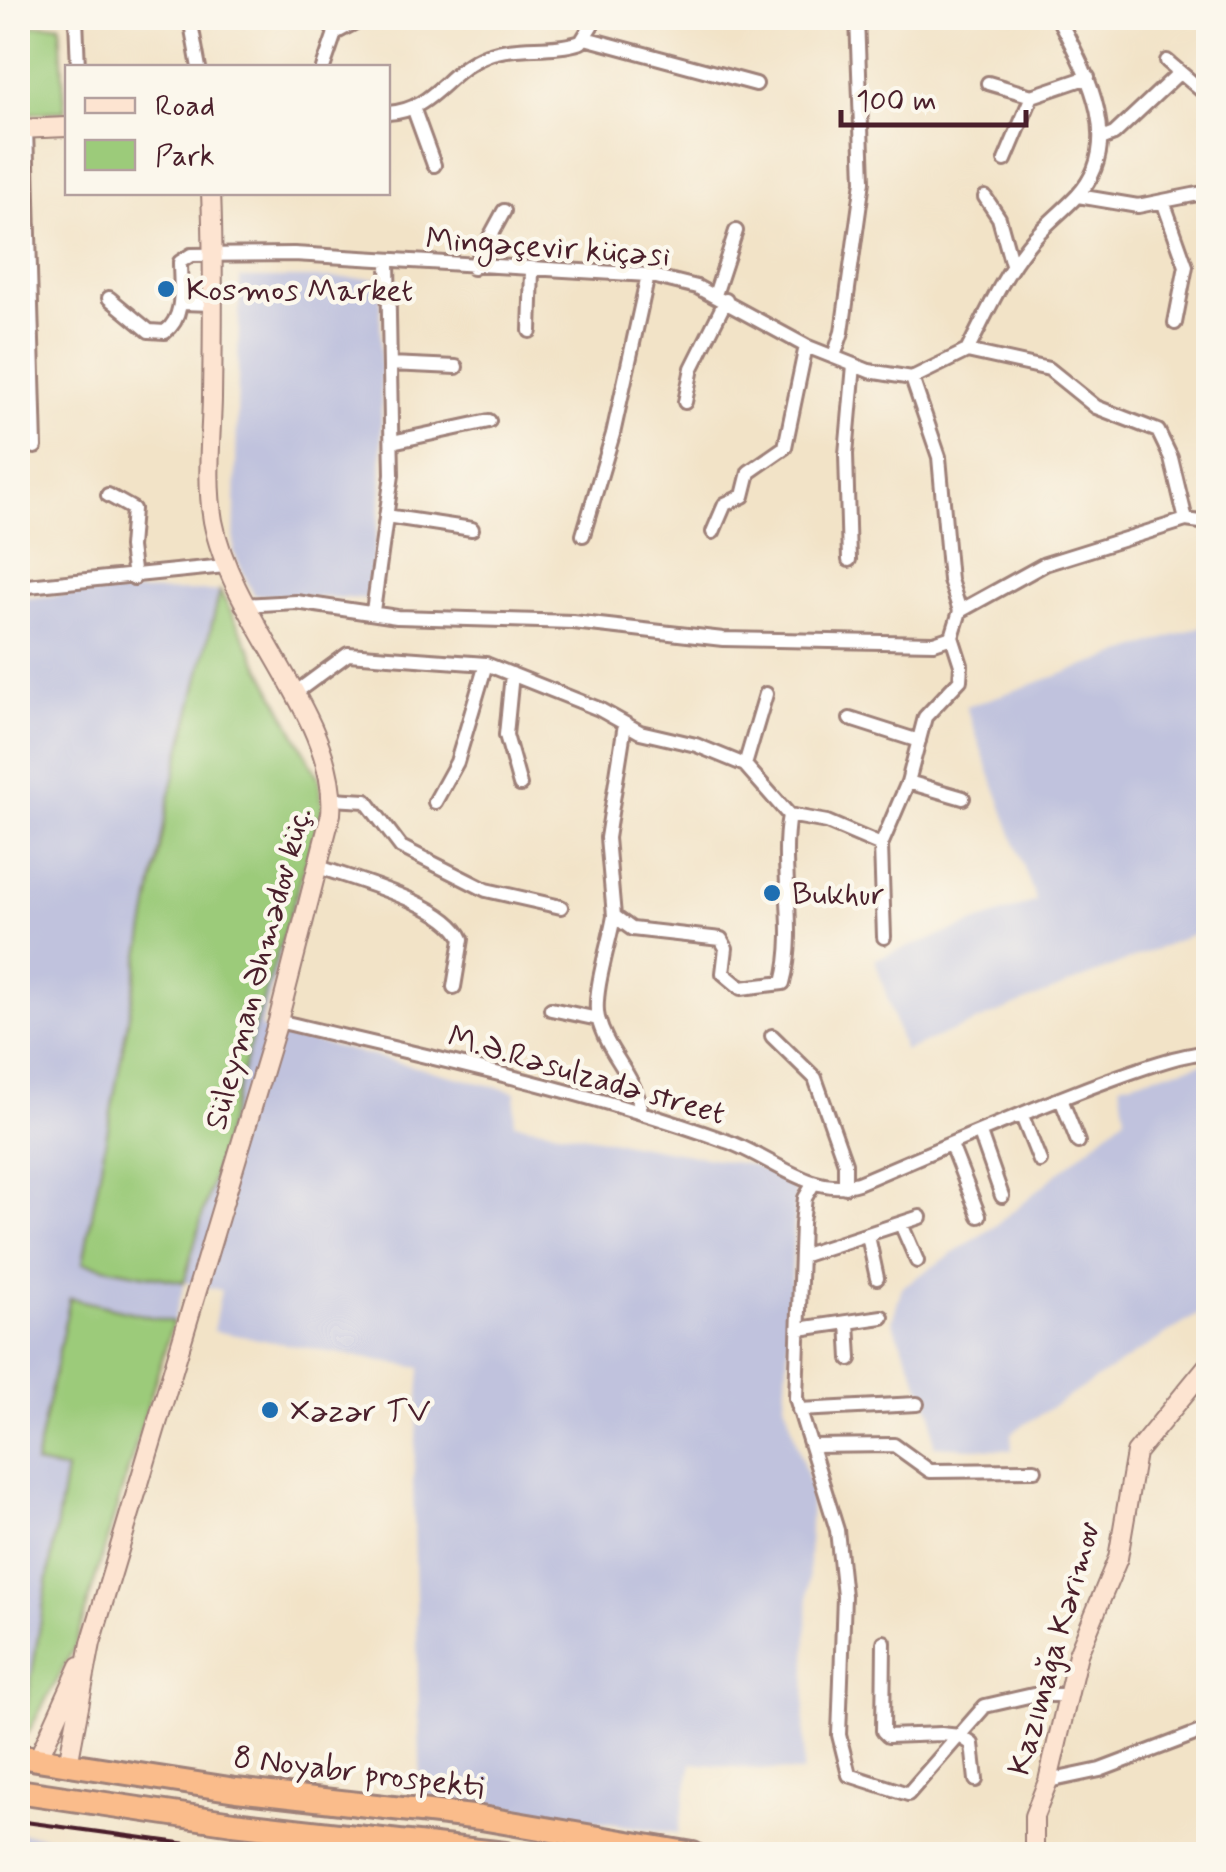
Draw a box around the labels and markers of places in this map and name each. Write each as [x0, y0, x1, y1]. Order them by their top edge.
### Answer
place label: Kosmos Market [186, 270, 413, 312]
marker: Kosmos Market [155, 278, 177, 300]
place label: Bukhur [792, 874, 885, 916]
marker: Bukhur [761, 882, 783, 904]
place label: Xəzər TV [290, 1391, 431, 1433]
marker: Xəzər TV [259, 1399, 281, 1421]

